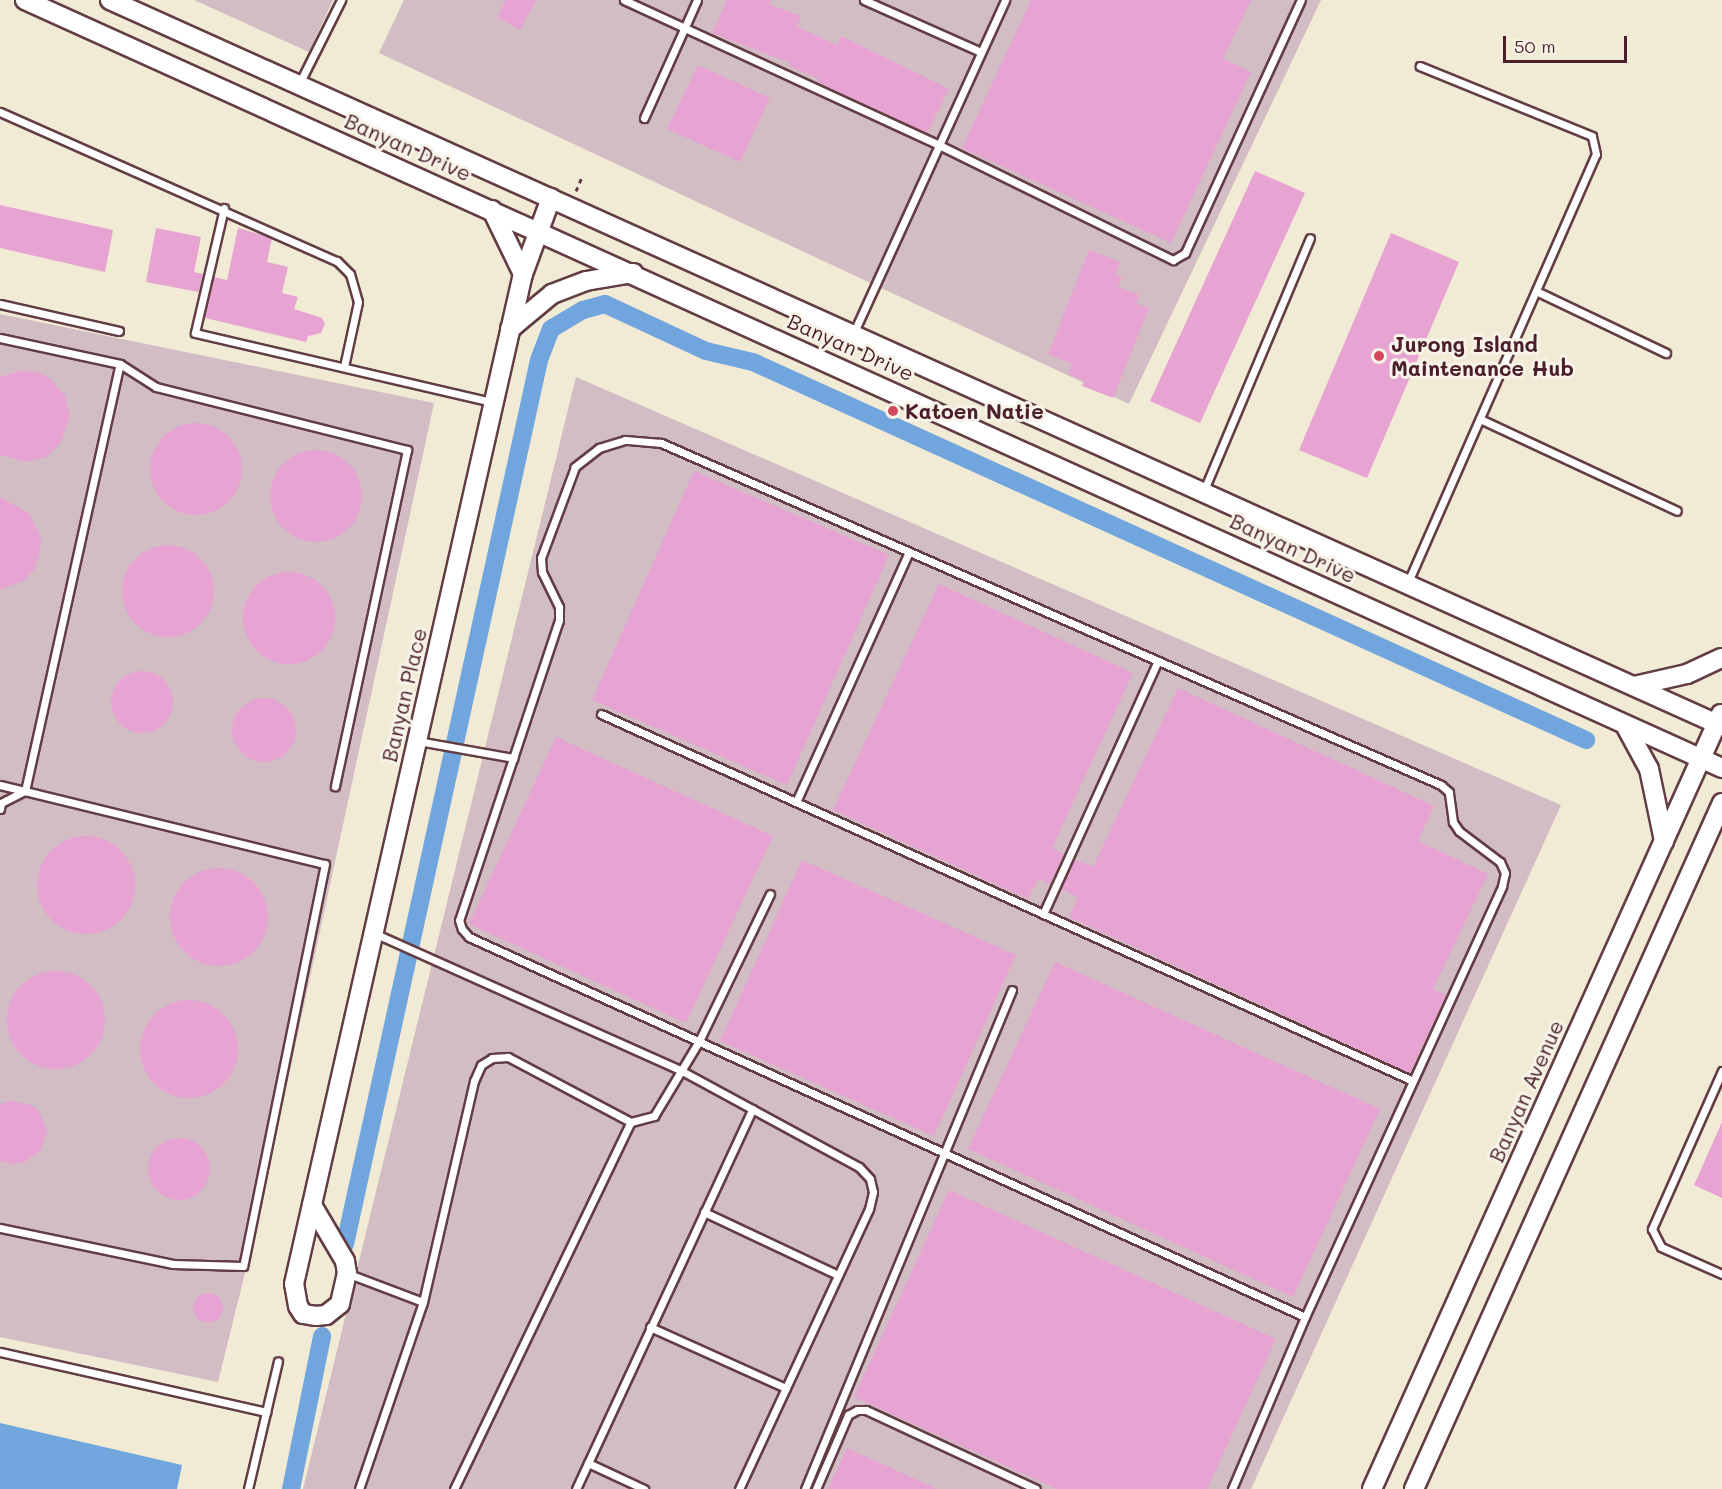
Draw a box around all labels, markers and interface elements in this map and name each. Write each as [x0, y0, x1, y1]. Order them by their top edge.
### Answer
scale bar [1506, 24, 1630, 62]
text: 50 m [1514, 34, 1556, 58]
street label: Banyan Drive [341, 108, 475, 186]
street label: Banyan Drive [784, 308, 918, 386]
place label: Jurong Island Maintenance Hub [1391, 331, 1574, 381]
marker: Jurong Island Maintenance Hub [1372, 349, 1386, 363]
place label: Katoen Natie [905, 398, 1044, 424]
marker: Katoen Natie [886, 404, 900, 418]
street label: Banyan Drive [1226, 508, 1360, 588]
street label: Banyan Place [376, 626, 432, 764]
street label: Banyan Avenue [1483, 1016, 1569, 1166]

